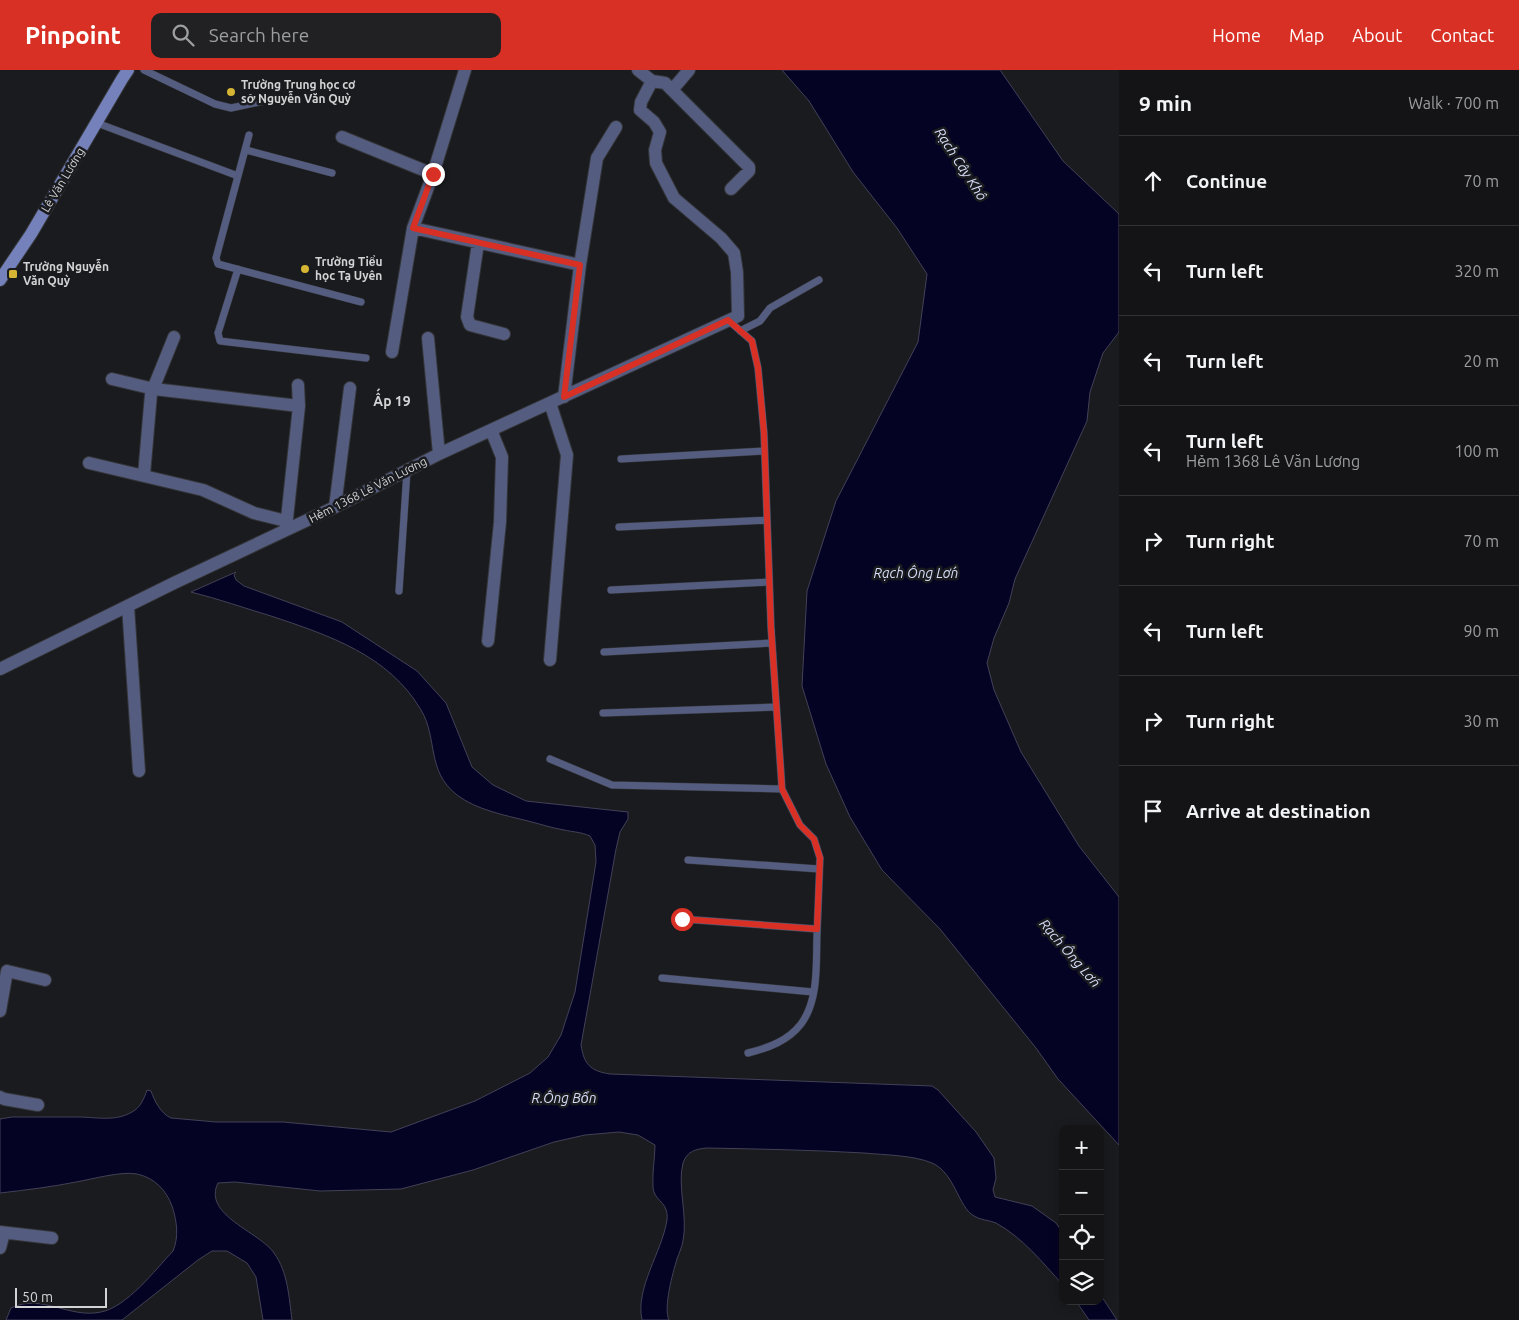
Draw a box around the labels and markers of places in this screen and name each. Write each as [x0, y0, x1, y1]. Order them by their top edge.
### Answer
place label: Trường Trung học cơ sở Nguyễn Văn Quỳ [241, 78, 356, 105]
marker: Trường Trung học cơ sở Nguyễn Văn Quỳ [225, 86, 237, 98]
place label: Trường Tiểu học Tạ Uyên [315, 255, 383, 282]
place label: Trường Nguyễn Văn Quỳ [23, 258, 109, 287]
marker: Trường Tiểu học Tạ Uyên [299, 263, 311, 275]
marker: Trường Nguyễn Văn Quỳ [7, 268, 19, 280]

